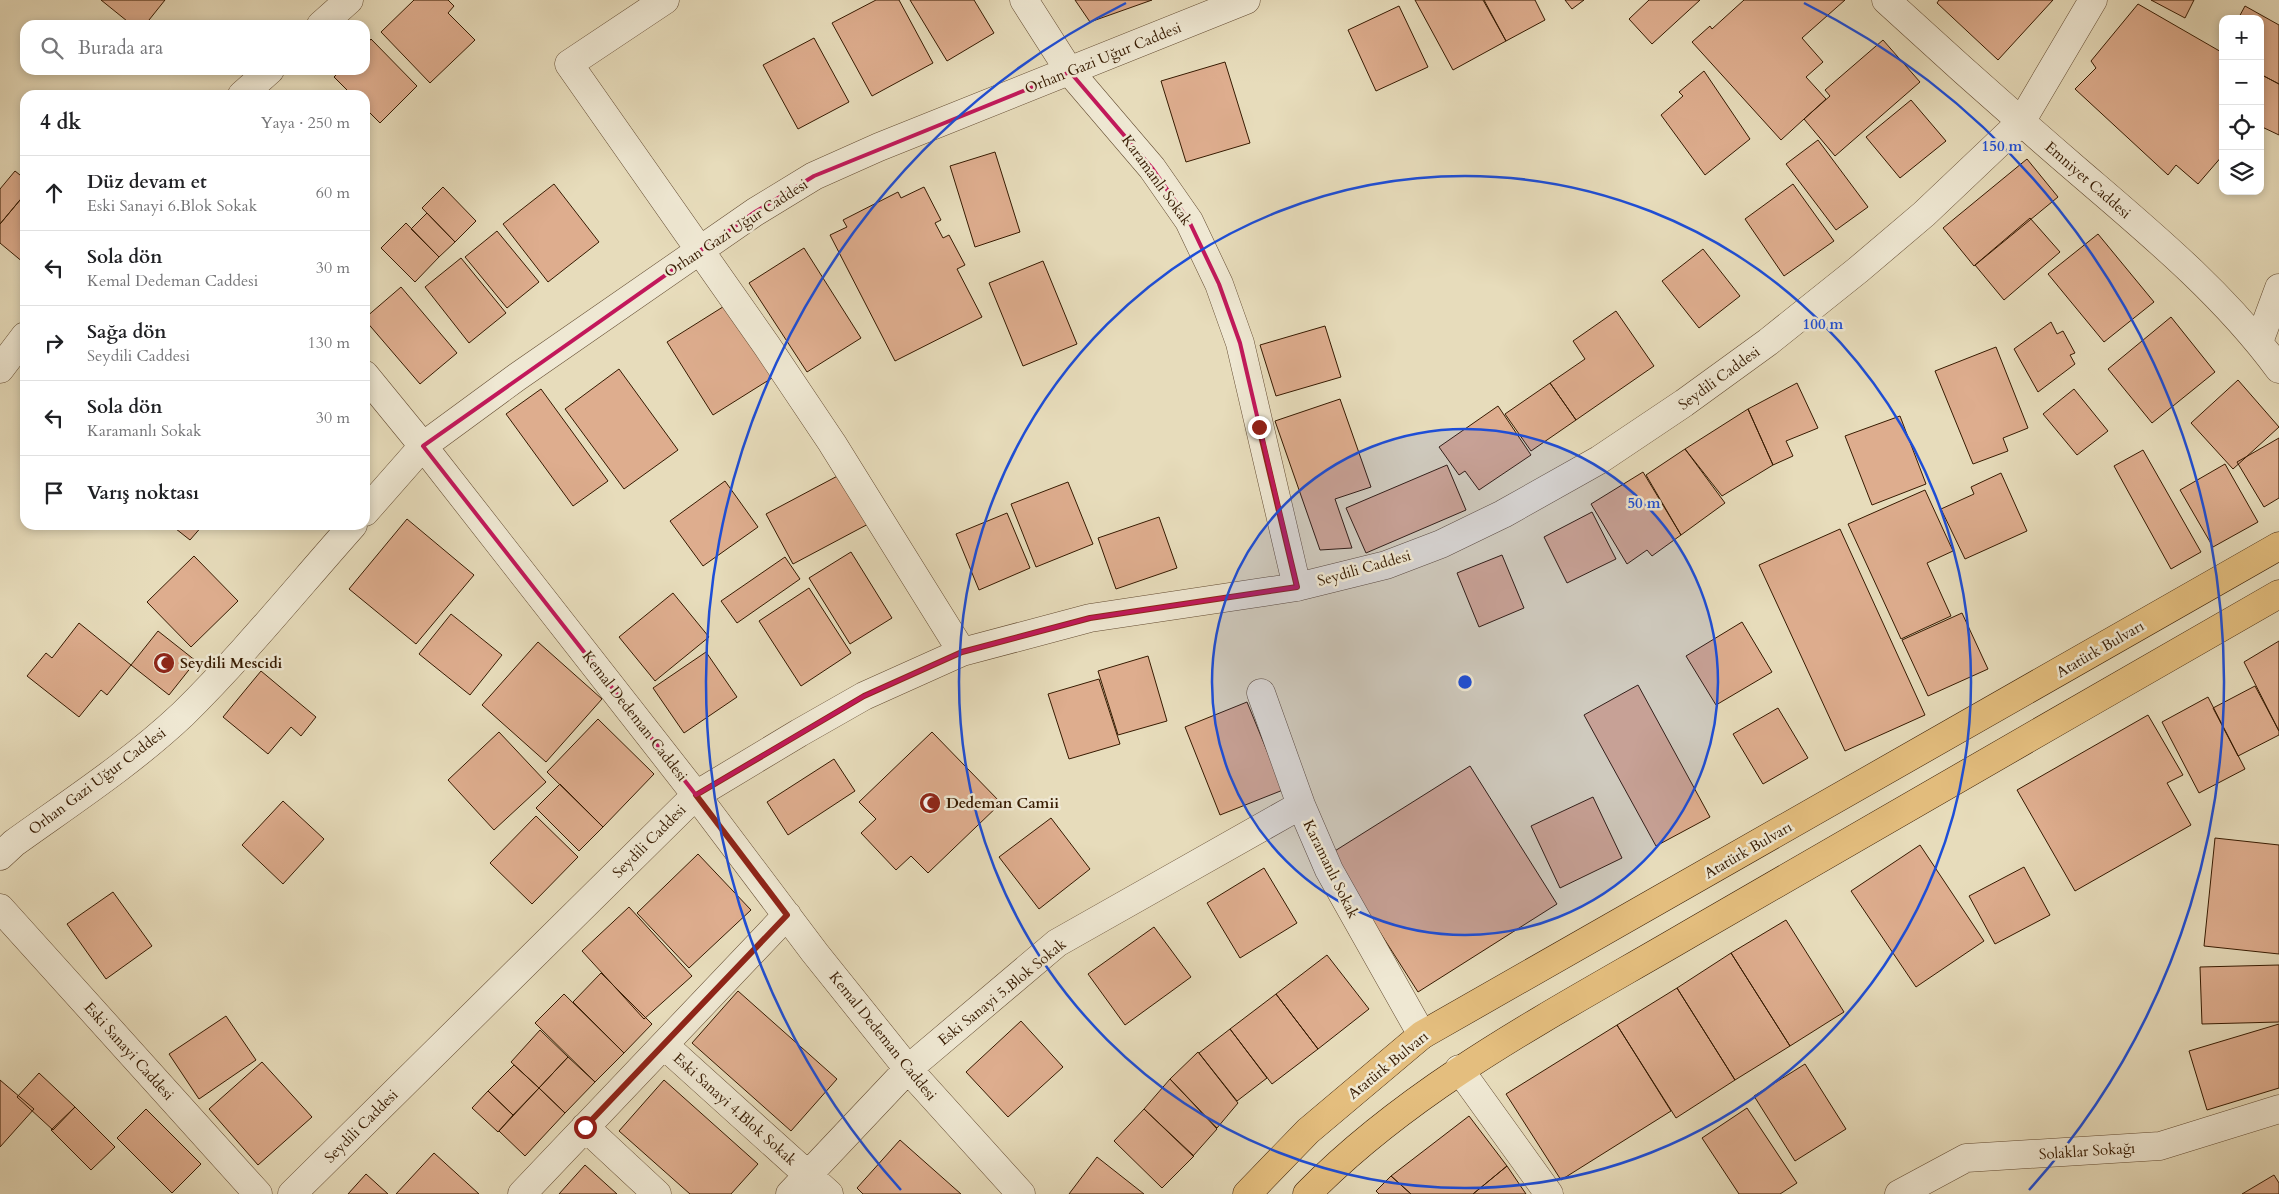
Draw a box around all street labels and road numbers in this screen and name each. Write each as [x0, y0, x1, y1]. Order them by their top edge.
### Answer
street label: Orhan Gazi Uğur Caddesi [1022, 17, 1184, 99]
street label: Karamanlı Sokak [1117, 131, 1197, 229]
street label: Emniyet Caddesi [2041, 137, 2135, 223]
street label: Orhan Gazi Uğur Caddesi [660, 174, 812, 282]
street label: Seydili Caddesi [1674, 342, 1764, 414]
street label: Seydili Caddesi [1315, 545, 1413, 591]
street label: Atatürk Bulvarı [2052, 616, 2148, 682]
street label: Kemal Dedeman Caddesi [578, 647, 692, 785]
street label: Orhan Gazi Uğur Caddesi [24, 723, 170, 839]
street label: Seydili Caddesi [608, 800, 690, 882]
street label: Karamanlı Sokak [1298, 816, 1364, 922]
street label: Atatürk Bulvarı [1700, 817, 1796, 883]
street label: Eski Sanayi 5.Blok Sokak [934, 934, 1070, 1050]
street label: Kemal Dedeman Caddesi [825, 967, 941, 1105]
street label: Eski Sanayi Caddesi [80, 998, 178, 1104]
street label: Atatürk Bulvarı [1343, 1026, 1433, 1104]
street label: Eski Sanayi 4.Blok Sokak [669, 1048, 801, 1170]
street label: Seydili Caddesi [320, 1085, 402, 1167]
street label: Solaklar Sokağı [2038, 1138, 2136, 1164]

